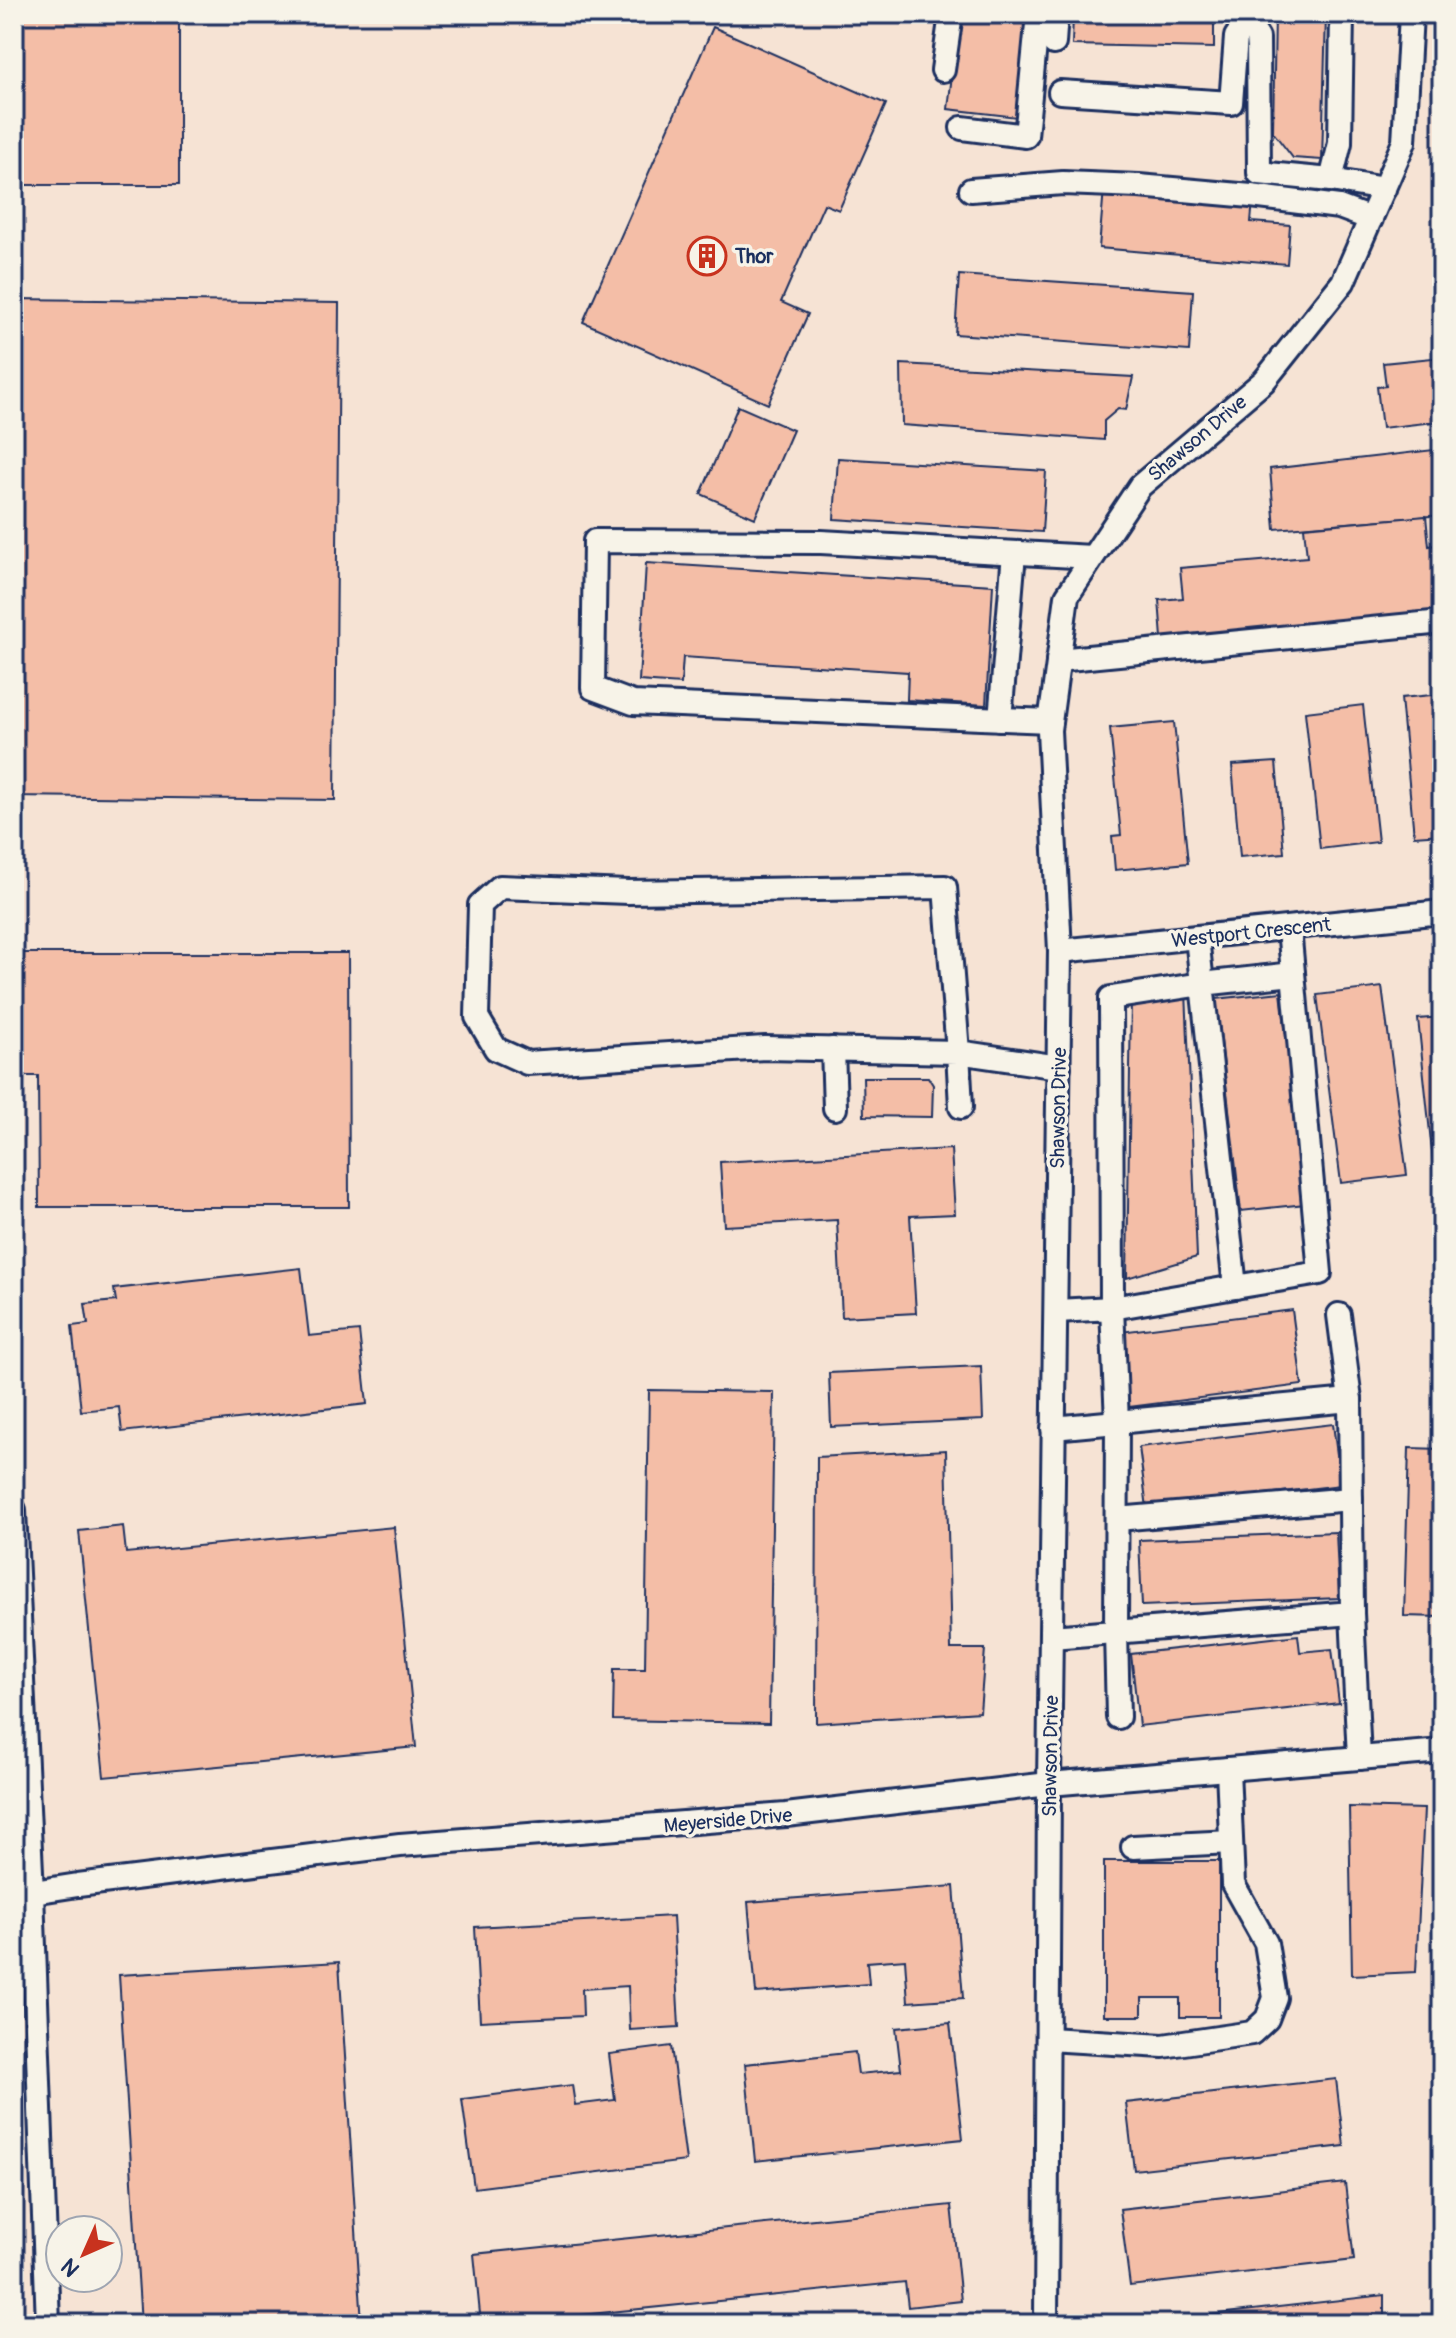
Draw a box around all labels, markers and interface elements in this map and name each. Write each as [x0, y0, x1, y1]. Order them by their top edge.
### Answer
building icon: Thor [686, 235, 728, 277]
place label: Thor [734, 244, 774, 269]
street label: Shawson Drive [1143, 390, 1252, 487]
street label: Westport Crescent [1170, 912, 1333, 953]
street label: Shawson Drive [1045, 1047, 1072, 1169]
street label: Shawson Drive [1037, 1695, 1064, 1817]
street label: Meyerside Drive [663, 1802, 794, 1839]
north arrow [44, 2214, 124, 2294]
text: N [55, 2252, 86, 2283]

